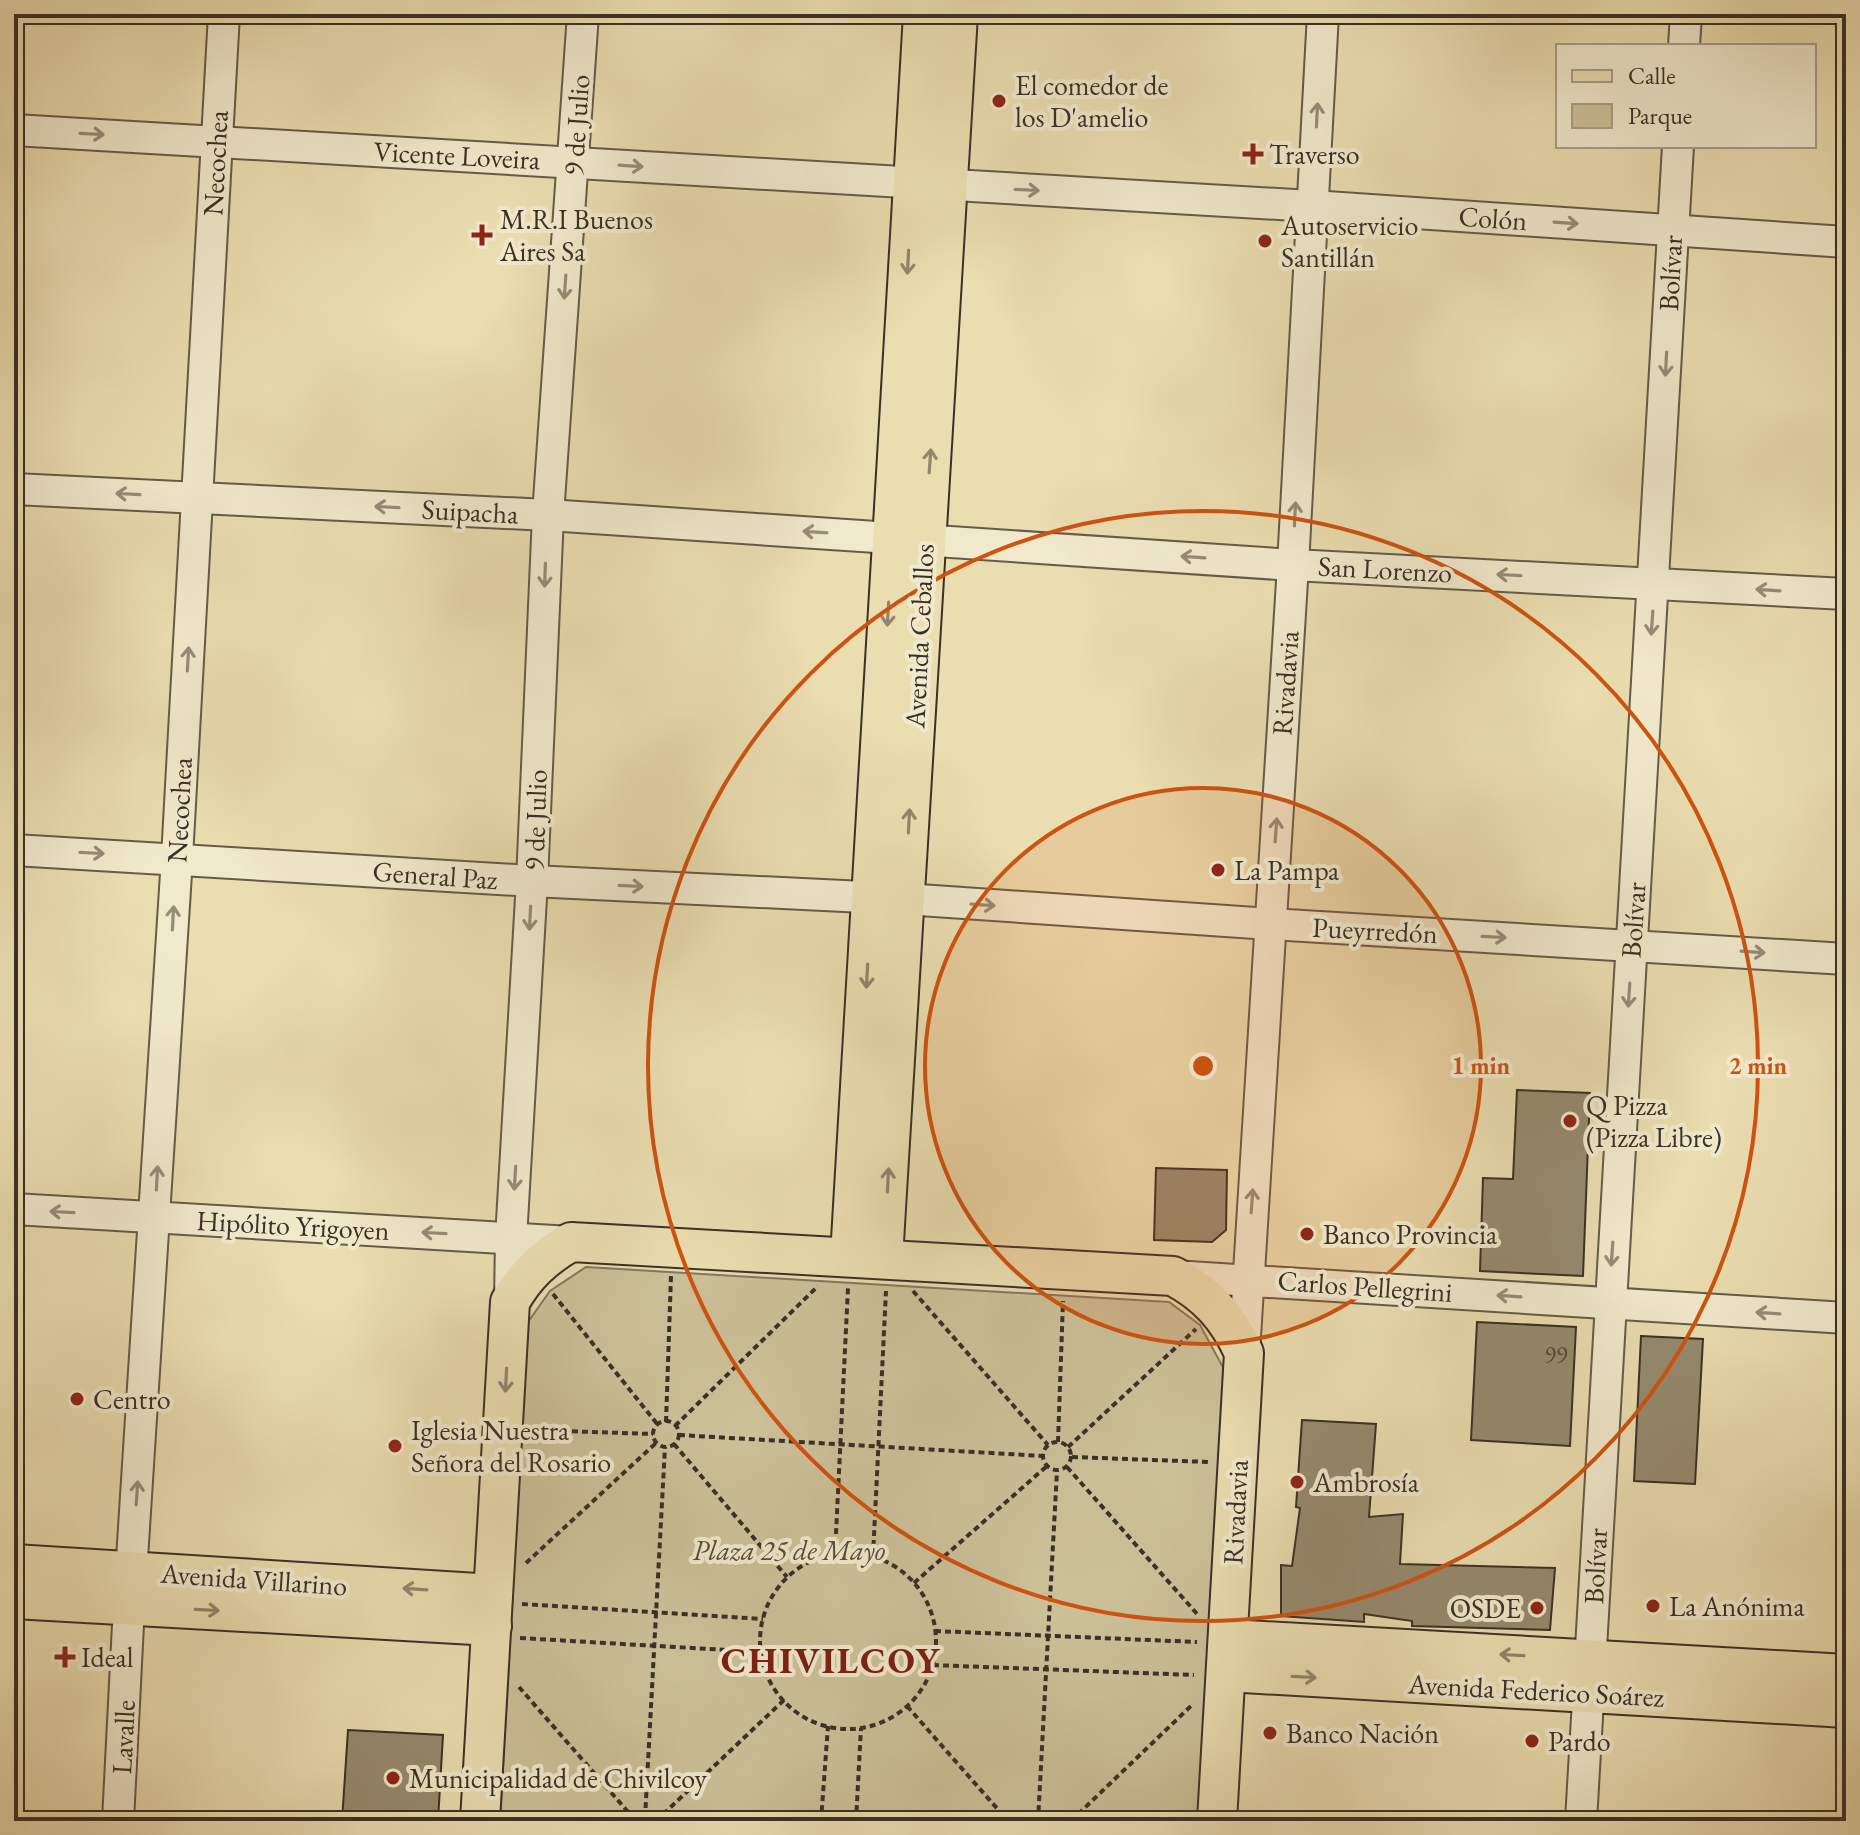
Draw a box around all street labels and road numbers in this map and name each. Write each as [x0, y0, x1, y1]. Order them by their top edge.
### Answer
street label: 9 de Julio [555, 73, 597, 177]
street label: Necochea [194, 109, 236, 217]
street label: Vicente Loveira [373, 133, 542, 177]
street label: Colón [1457, 198, 1529, 238]
street label: Bolívar [1650, 234, 1690, 312]
street label: Suipacha [421, 490, 520, 532]
street label: Avenida Ceballos [896, 543, 942, 730]
street label: San Lorenzo [1317, 548, 1453, 590]
street label: Rivadavia [1263, 629, 1307, 737]
street label: Necochea [158, 756, 200, 864]
street label: 9 de Julio [515, 769, 555, 871]
street label: General Paz [371, 853, 499, 897]
street label: Bolívar [1612, 880, 1654, 959]
street label: Pueyrredón [1311, 909, 1439, 951]
street label: Hipólito Yrigoyen [196, 1202, 391, 1248]
street label: Carlos Pellegrini [1276, 1262, 1454, 1310]
street label: Rivadavia [1214, 1458, 1256, 1565]
street label: Bolívar [1575, 1527, 1615, 1605]
street label: Avenida Villarino [158, 1554, 349, 1603]
street label: Avenida Federico Soárez [1406, 1665, 1665, 1715]
street label: Lavalle [103, 1699, 143, 1775]

